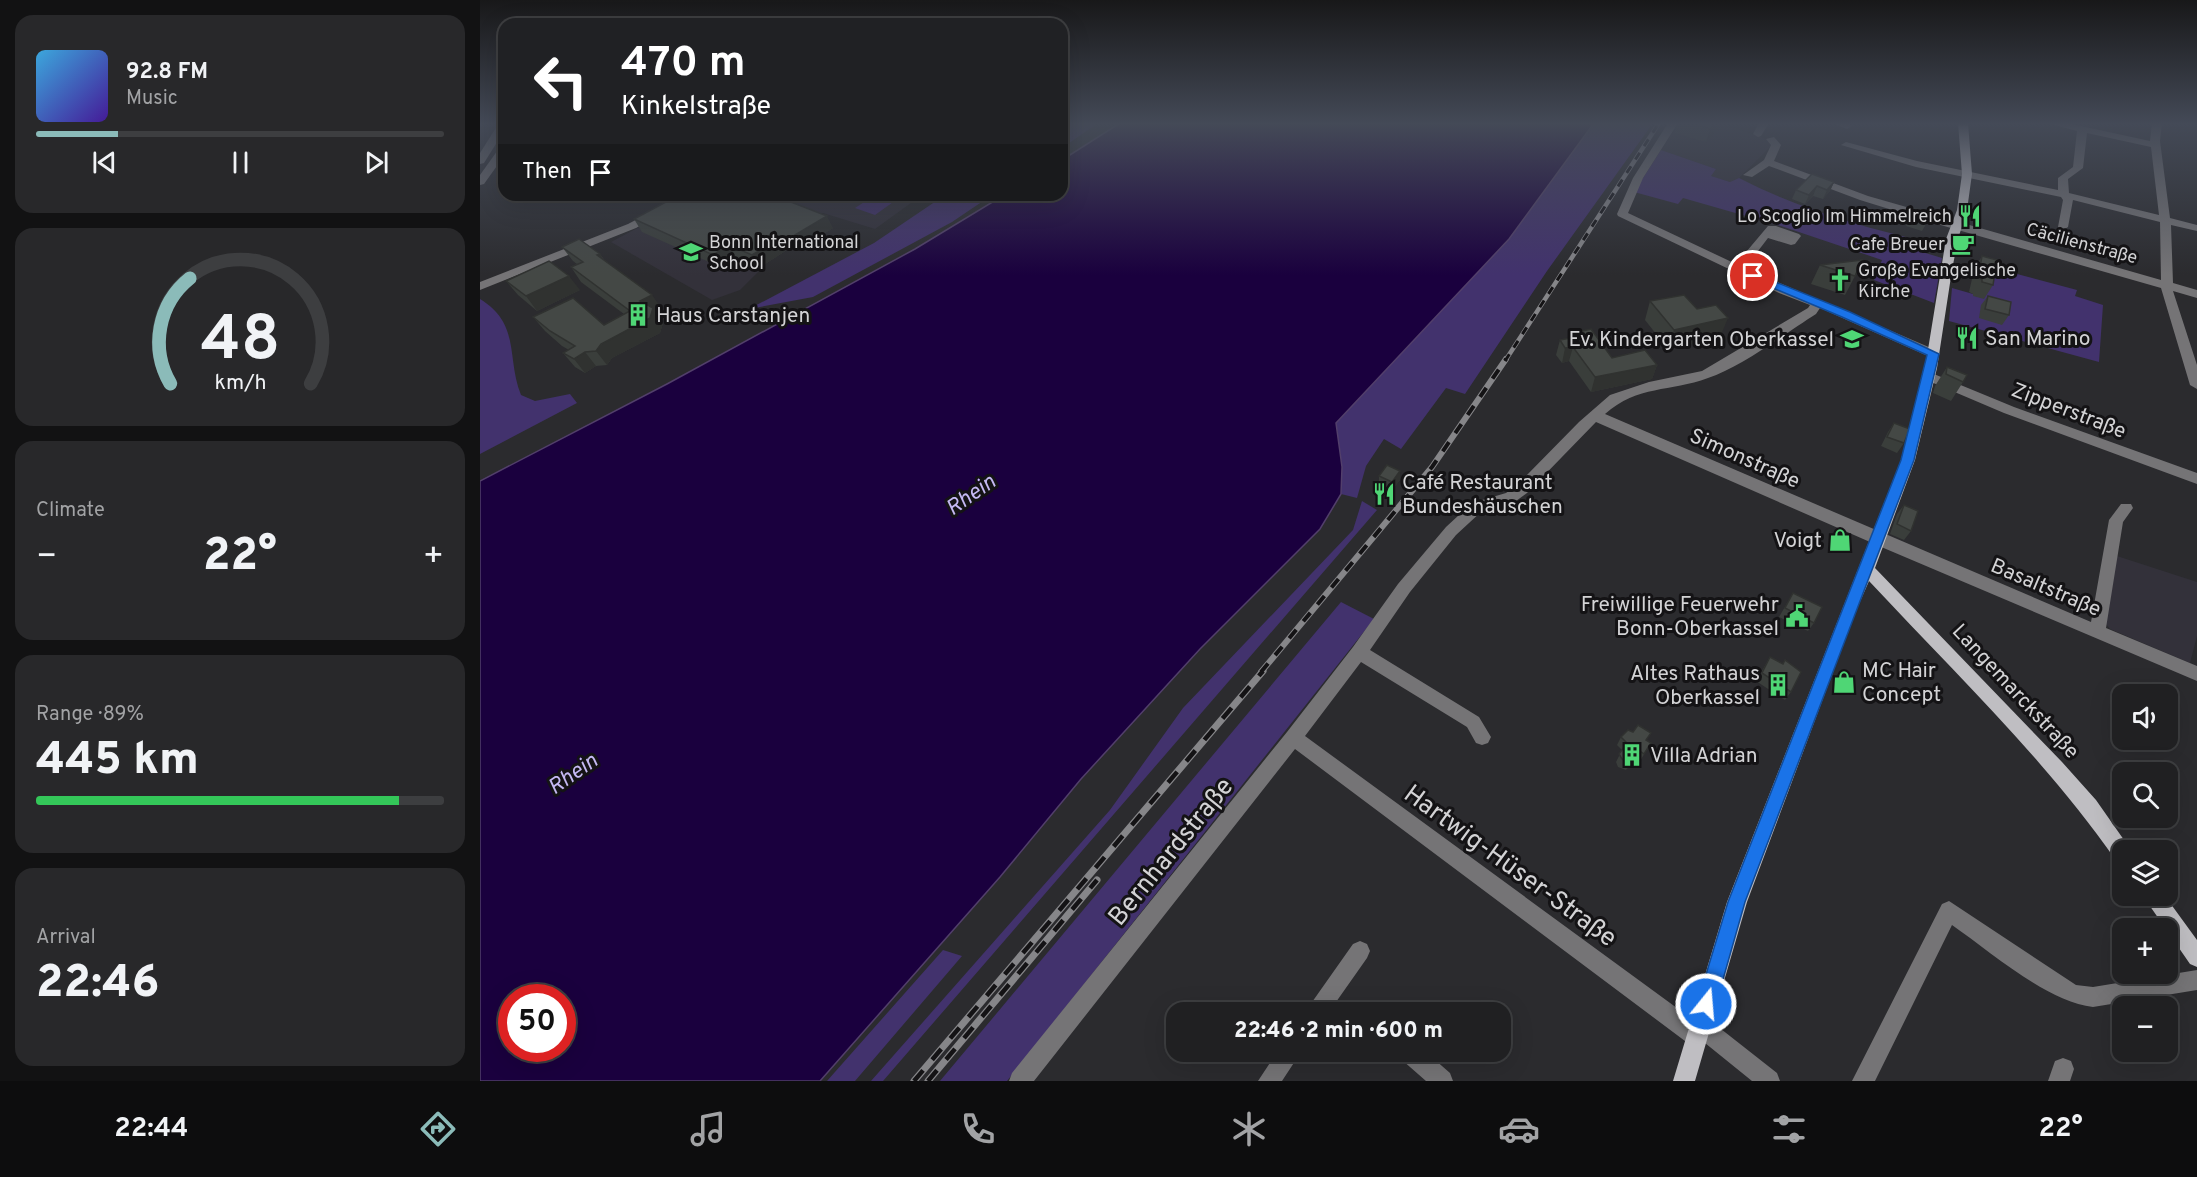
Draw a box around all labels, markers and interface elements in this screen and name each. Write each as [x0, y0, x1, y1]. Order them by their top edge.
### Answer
text: 470 m [621, 38, 746, 91]
icon: left [522, 42, 600, 120]
text: 92.8 FM [126, 59, 208, 86]
text: Music [126, 86, 178, 112]
text: Kinkelstraße [621, 90, 771, 124]
icon: previous [88, 146, 121, 179]
icon: pause [224, 146, 257, 179]
icon: next [360, 146, 393, 179]
icon: arrive [584, 156, 617, 189]
text: Then [522, 159, 572, 186]
restaurant icon: Lo Scoglio Im Himmelreich [1957, 203, 1983, 229]
place label: Lo Scoglio Im Himmelreich [1737, 206, 1952, 229]
street label: Cäcilienstraße [2024, 219, 2140, 270]
cafe icon: Cafe Breuer [1950, 231, 1976, 257]
place label: Bonn International School [709, 232, 859, 276]
place label: Cafe Breuer [1849, 234, 1945, 257]
school or university icon: Bonn International School [678, 239, 704, 265]
pin [1727, 250, 1778, 301]
icon: arrive [1736, 259, 1769, 292]
place label: Große Evangelische Kirche [1858, 260, 2016, 304]
church icon: Große Evangelische Kirche [1827, 267, 1853, 293]
building icon: Haus Carstanjen [625, 302, 651, 328]
text: 48 [200, 303, 280, 382]
place label: Haus Carstanjen [656, 303, 810, 330]
restaurant icon: San Marino [1954, 325, 1980, 351]
school or university icon: Ev. Kindergarten Oberkassel [1839, 326, 1865, 352]
place label: San Marino [1985, 326, 2090, 353]
place label: Ev. Kindergarten Oberkassel [1568, 327, 1834, 354]
text: km/h [214, 371, 266, 398]
street label: Zipperstraße [2007, 377, 2130, 446]
street label: Simonstraße [1685, 423, 1804, 496]
water label: Rhein [941, 469, 1002, 523]
place label: Café Restaurant Bundeshäuschen [1402, 470, 1563, 521]
restaurant icon: Café Restaurant Bundeshäuschen [1371, 481, 1397, 507]
text: Climate [36, 498, 105, 524]
shop icon: Voigt [1827, 527, 1853, 553]
place label: Voigt [1773, 528, 1822, 555]
text: 22° [203, 529, 277, 586]
text: − [36, 537, 57, 579]
text: + [423, 537, 444, 579]
street label: Basaltstraße [1986, 553, 2105, 624]
place label: Freiwillige Feuerwehr Bonn-Oberkassel [1581, 592, 1779, 643]
public building icon: Freiwillige Feuerwehr Bonn-Oberkassel [1784, 603, 1810, 629]
street label: Langemarckstraße [1945, 619, 2084, 765]
place label: MC Hair Concept [1862, 658, 1941, 709]
place label: Altes Rathaus Oberkassel [1630, 661, 1760, 712]
shop icon: MC Hair Concept [1831, 669, 1857, 695]
building icon: Altes Rathaus Oberkassel [1765, 672, 1791, 698]
map controls [2112, 684, 2178, 1062]
button: sound [2112, 684, 2178, 750]
text: Range · 89% [36, 702, 144, 728]
text: 445 km [36, 733, 199, 790]
building icon: Villa Adrian [1619, 742, 1645, 768]
place label: Villa Adrian [1650, 743, 1758, 770]
water label: Rhein [543, 748, 604, 802]
button: search [2112, 762, 2178, 828]
street label: Bernhardstraße [1102, 772, 1242, 933]
street label: Hartwig-Hüser-Straße [1396, 779, 1623, 955]
button: layers [2112, 840, 2178, 906]
button: + [2112, 918, 2178, 984]
text: Arrival [36, 925, 96, 951]
text: 22:46 [36, 956, 159, 1013]
position arrow [1674, 972, 1738, 1036]
speed limit sign: 50 [498, 984, 576, 1062]
button: − [2112, 996, 2178, 1062]
text: 22:46 · 2 min · 600 m [1234, 1018, 1443, 1045]
icon: directions [417, 1108, 459, 1150]
icon: music [687, 1108, 729, 1150]
icon: phone [957, 1108, 999, 1150]
icon: climate [1228, 1108, 1270, 1150]
icon: car [1498, 1108, 1540, 1150]
icon: filters [1768, 1108, 1810, 1150]
text: 22:44 [114, 1112, 188, 1146]
text: 22° [2039, 1112, 2083, 1146]

